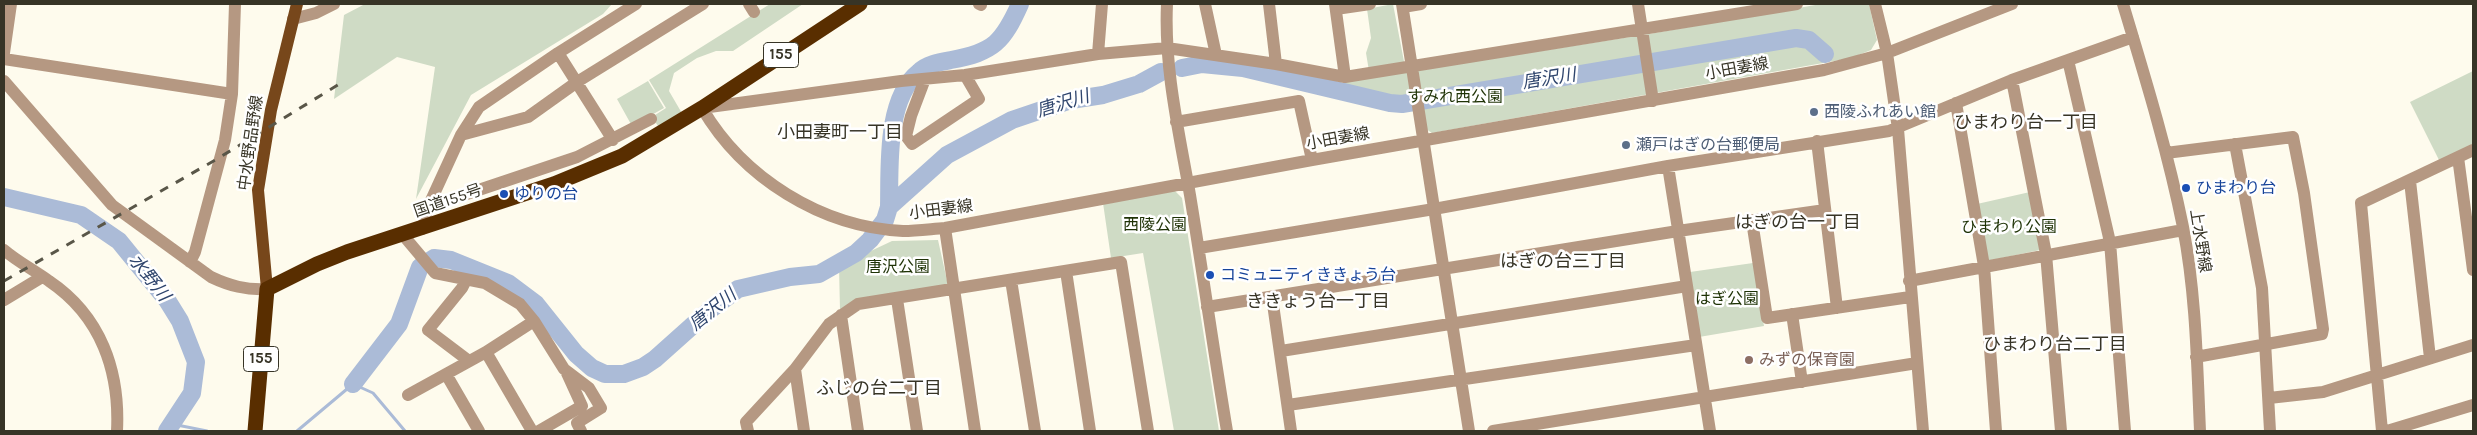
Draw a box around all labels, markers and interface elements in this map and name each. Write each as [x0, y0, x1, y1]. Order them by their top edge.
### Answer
road number: 155 [764, 42, 798, 68]
street label: 小田妻線 [1704, 54, 1770, 84]
water label: 唐沢川 [1521, 64, 1577, 94]
water label: 唐沢川 [1034, 86, 1092, 122]
park label: すみれ西公園 [1407, 87, 1503, 107]
street label: 中水野品野線 [235, 94, 267, 192]
place label: 西陵ふれあい館 [1824, 102, 1936, 122]
marker: 西陵ふれあい館 [1808, 106, 1820, 118]
district label: ひまわり台一丁目 [1954, 112, 2098, 134]
district label: 小田妻町一丁目 [777, 122, 903, 144]
street label: 小田妻線 [1305, 124, 1371, 154]
place label: 瀬戸はぎの台郵便局 [1636, 135, 1780, 155]
marker: 瀬戸はぎの台郵便局 [1620, 139, 1632, 151]
place label: ひまわり台 [2196, 178, 2276, 198]
street label: 国道155号 [411, 180, 485, 222]
marker: ひまわり台 [2180, 182, 2192, 194]
place label: ゆりの台 [514, 184, 578, 204]
marker: ゆりの台 [498, 188, 510, 200]
street label: 小田妻線 [908, 197, 974, 223]
street label: 上水野線 [2186, 208, 2214, 274]
district label: はぎの台一丁目 [1735, 212, 1861, 234]
park label: 西陵公園 [1123, 215, 1187, 235]
park label: ひまわり公園 [1961, 217, 2057, 237]
water label: 水野川 [124, 250, 174, 306]
district label: はぎの台三丁目 [1500, 251, 1626, 273]
park label: 唐沢公園 [866, 257, 930, 277]
place label: コミュニティききょう台 [1220, 265, 1396, 285]
marker: コミュニティききょう台 [1204, 269, 1216, 281]
water label: 唐沢川 [685, 285, 741, 335]
park label: はぎ公園 [1695, 289, 1759, 309]
district label: ききょう台一丁目 [1246, 291, 1390, 313]
district label: ひまわり台二丁目 [1983, 334, 2127, 356]
road number: 155 [244, 346, 278, 372]
place label: みずの保育園 [1759, 350, 1855, 370]
marker: みずの保育園 [1743, 354, 1755, 366]
district label: ふじの台二丁目 [816, 378, 942, 400]

